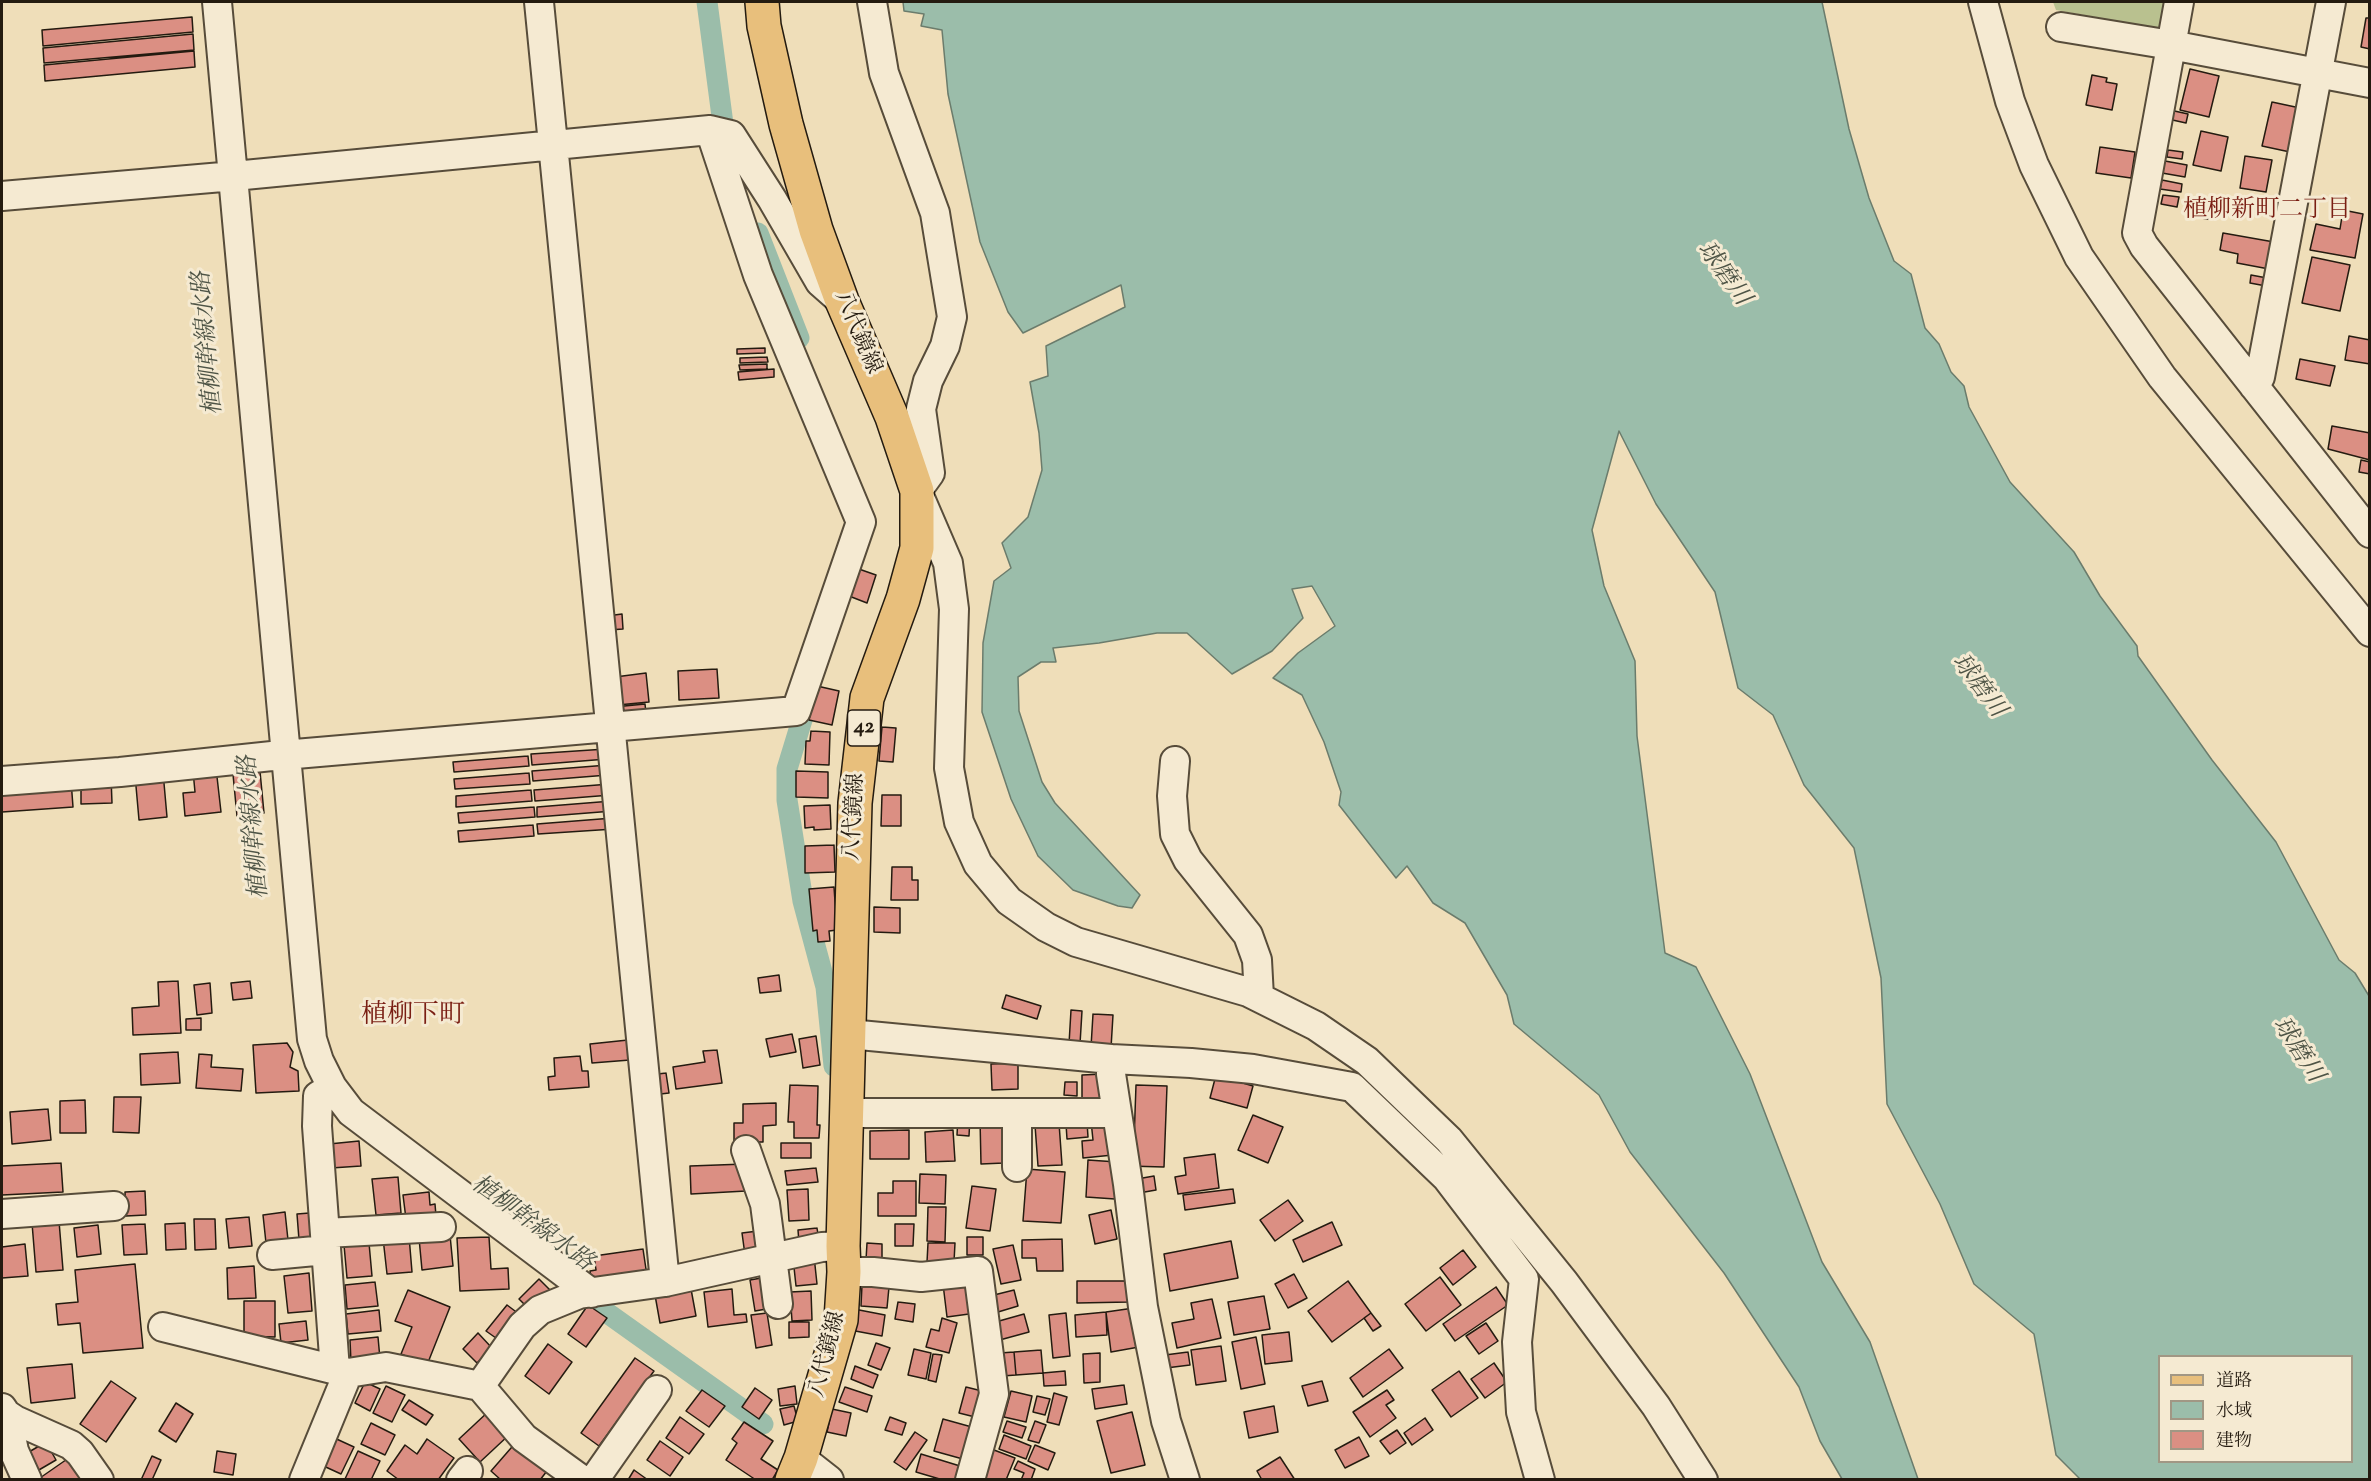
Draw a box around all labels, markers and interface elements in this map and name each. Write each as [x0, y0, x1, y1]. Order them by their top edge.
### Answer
district label: 植柳新町二丁目 [2183, 198, 2351, 226]
water label: 球磨川 [1689, 237, 1755, 313]
water label: 植柳幹線水路 [189, 270, 231, 416]
street label: 八代鏡線 [827, 287, 885, 379]
water label: 球磨川 [1944, 650, 2010, 724]
road number: 42 [848, 710, 880, 746]
water label: 植柳幹線水路 [235, 754, 277, 900]
street label: 八代鏡線 [841, 772, 871, 862]
district label: 植柳下町 [361, 1002, 465, 1034]
water label: 球磨川 [2264, 1013, 2328, 1089]
water label: 植柳幹線水路 [464, 1171, 598, 1279]
street label: 八代鏡線 [806, 1309, 852, 1401]
legend [2158, 1355, 2353, 1463]
text: 道路 [2216, 1369, 2252, 1395]
text: 水域 [2216, 1399, 2252, 1425]
text: 建物 [2216, 1429, 2252, 1455]

